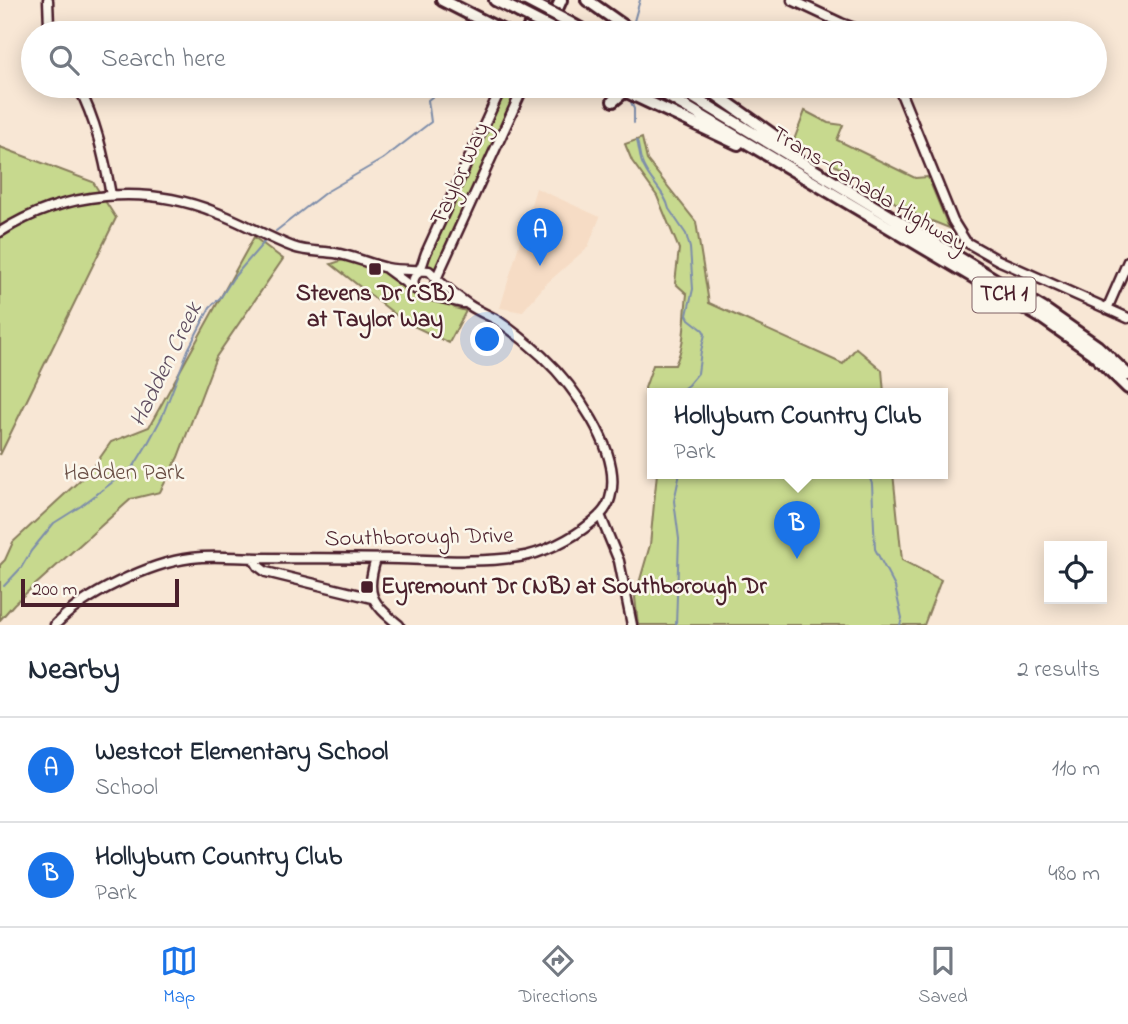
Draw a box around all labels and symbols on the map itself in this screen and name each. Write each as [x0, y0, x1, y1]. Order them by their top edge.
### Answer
street label: Taylor Way [423, 117, 501, 232]
street label: Trans-Canada Highway [764, 119, 973, 263]
pin: A [517, 208, 563, 266]
marker: Stevens Dr (SB) at Taylor Way [367, 261, 383, 277]
place label: Stevens Dr (SB) at Taylor Way [296, 278, 454, 339]
road number: TCH 1 [972, 278, 1036, 312]
water label: Hadden Creek [122, 295, 213, 433]
your location [470, 322, 504, 356]
park label: Hadden Park [64, 457, 185, 490]
pin: B [774, 501, 820, 559]
street label: Southborough Drive [324, 520, 514, 557]
place label: Eyremount Dr (NB) at Southborough Dr [381, 571, 767, 606]
scale bar [21, 576, 178, 608]
marker: Eyremount Dr (NB) at Southborough Dr [359, 579, 375, 595]

